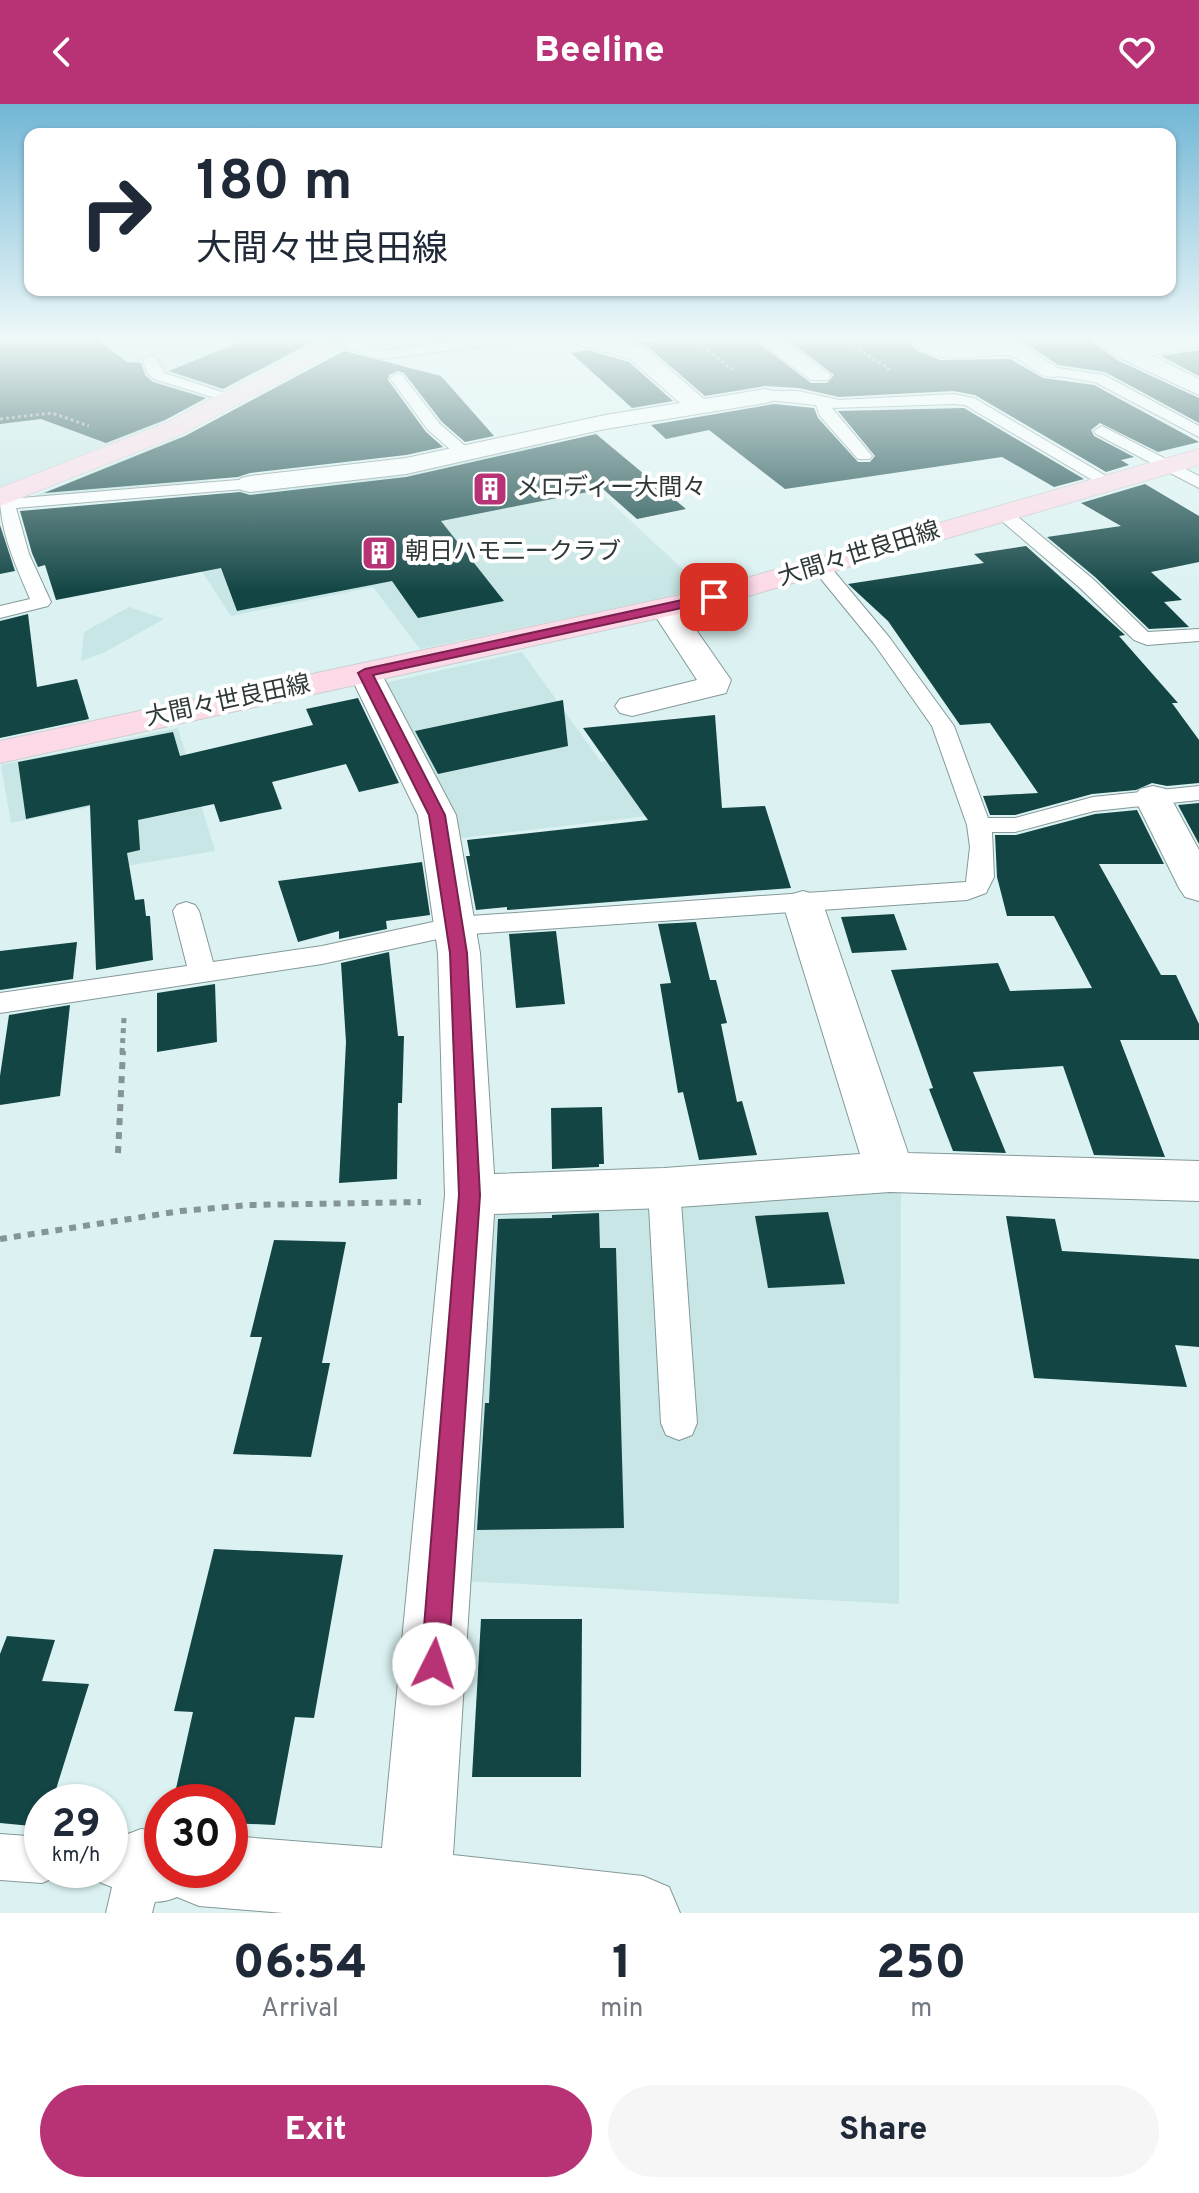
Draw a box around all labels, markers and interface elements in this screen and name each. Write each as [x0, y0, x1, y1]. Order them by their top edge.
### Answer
text: Beeline [534, 29, 665, 75]
icon: back [40, 30, 84, 74]
icon: heart [1115, 30, 1159, 74]
text: 180 m [196, 149, 353, 219]
icon: right [64, 160, 168, 264]
text: 大間々世良田線 [196, 228, 448, 274]
building icon: メロディー大間々 [471, 470, 509, 508]
place label: メロディー大間々 [516, 474, 706, 504]
street label: 大間々世良田線 [774, 516, 944, 594]
building icon: 朝日ハモ二ークラブ [360, 534, 398, 572]
place label: 朝日ハモ二ークラブ [405, 538, 621, 568]
pin [680, 563, 748, 631]
icon: arrive [692, 575, 736, 619]
street label: 大間々世良田線 [143, 670, 313, 734]
position arrow [392, 1622, 476, 1706]
speed limit sign: 30 [144, 1784, 248, 1888]
text: 29 [51, 1801, 101, 1851]
text: km/h [52, 1843, 100, 1869]
text: 06:54 [233, 1935, 368, 1995]
text: 1 [612, 1935, 632, 1995]
text: 250 [876, 1935, 966, 1995]
text: Arrival [261, 1993, 339, 2026]
text: min [600, 1993, 643, 2026]
text: m [910, 1993, 932, 2026]
button: Exit [40, 2085, 592, 2177]
button: Share [608, 2085, 1159, 2177]

